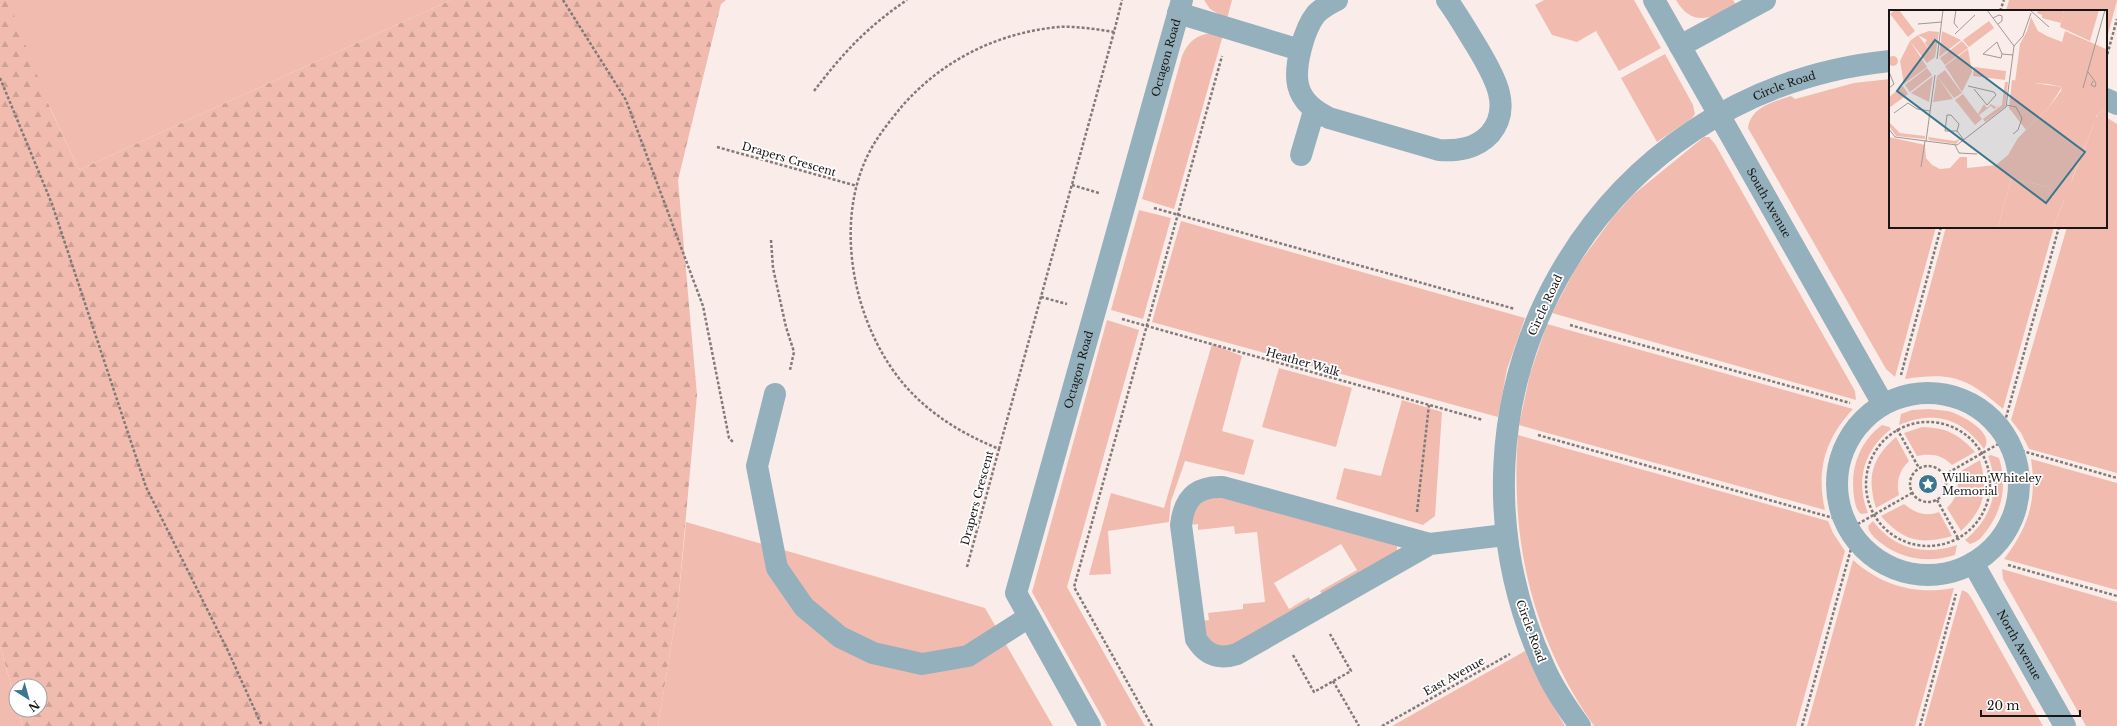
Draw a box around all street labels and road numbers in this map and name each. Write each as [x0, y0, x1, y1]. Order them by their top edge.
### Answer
street label: Octagon Road [1148, 17, 1184, 98]
street label: Circle Road [1750, 68, 1818, 104]
street label: Drapers Crescent [740, 139, 839, 179]
street label: South Avenue [1744, 165, 1794, 240]
street label: Circle Road [1525, 272, 1566, 338]
street label: Octagon Road [1061, 329, 1096, 410]
street label: Heather Walk [1264, 345, 1342, 379]
street label: Drapers Crescent [958, 448, 997, 547]
street label: Circle Road [1513, 598, 1549, 665]
street label: North Avenue [1994, 607, 2045, 682]
street label: East Avenue [1421, 653, 1487, 699]

